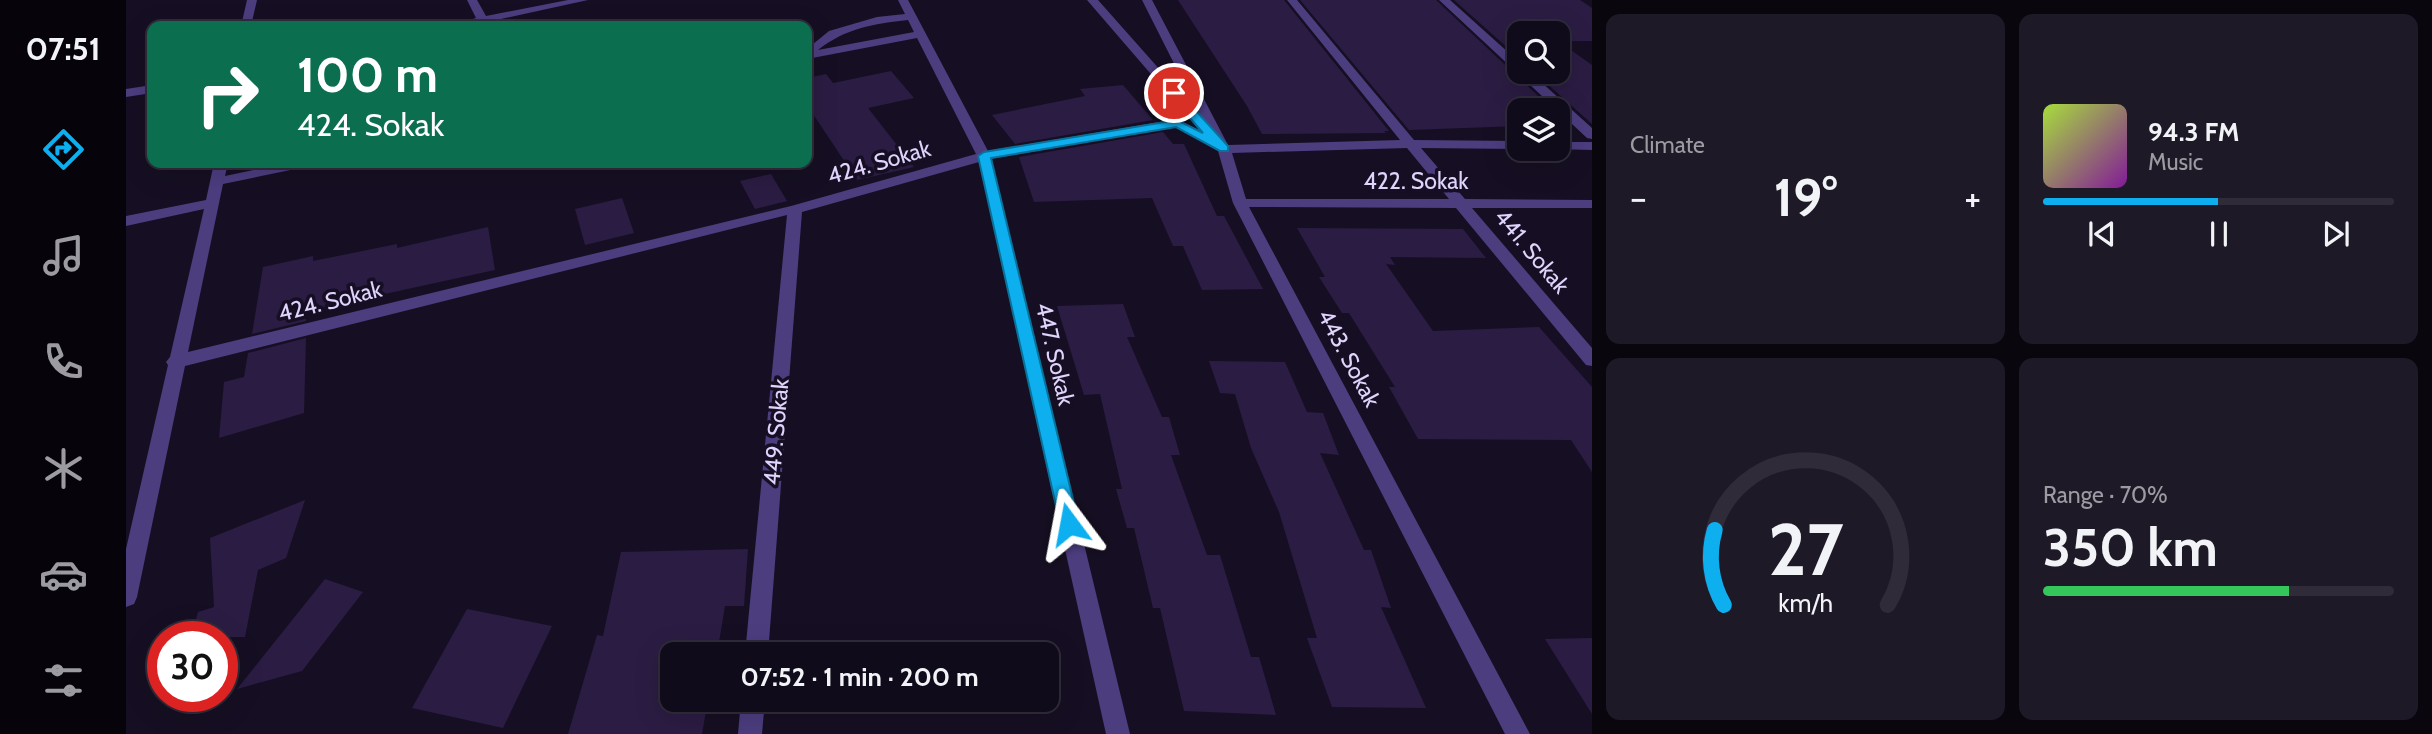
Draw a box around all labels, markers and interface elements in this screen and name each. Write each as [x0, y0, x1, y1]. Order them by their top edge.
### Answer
map controls [1507, 21, 1570, 161]
button: search [1507, 21, 1570, 84]
text: 07:51 [25, 29, 101, 68]
text: 100 m [297, 45, 438, 104]
icon: right [182, 49, 273, 140]
pin [1144, 63, 1204, 123]
icon: arrive [1155, 74, 1193, 112]
button: layers [1507, 98, 1570, 161]
text: 424. Sokak [297, 105, 444, 144]
text: 94.3 FM [2148, 116, 2239, 148]
icon: directions [39, 125, 88, 174]
text: Climate [1630, 131, 1705, 159]
street label: 424. Sokak [824, 134, 934, 190]
text: Music [2148, 148, 2203, 176]
text: 19° [1774, 166, 1837, 229]
street label: 422. Sokak [1364, 167, 1469, 195]
text: − [1630, 174, 1647, 221]
text: + [1964, 174, 1981, 221]
street label: 441. Sokak [1489, 203, 1576, 299]
icon: previous [2083, 215, 2121, 253]
icon: pause [2200, 215, 2238, 253]
icon: next [2317, 215, 2355, 253]
icon: music [39, 231, 88, 280]
street label: 424. Sokak [275, 274, 385, 327]
street label: 447. Sokak [1030, 300, 1081, 409]
street label: 443. Sokak [1312, 304, 1387, 412]
icon: phone [39, 337, 88, 386]
street label: 449. Sokak [757, 377, 795, 486]
icon: climate [39, 444, 88, 493]
text: Range · 70% [2043, 481, 2168, 509]
position arrow [1032, 487, 1106, 561]
text: 27 [1768, 505, 1843, 593]
text: 350 km [2043, 516, 2218, 579]
icon: car [39, 550, 88, 599]
text: km/h [1778, 588, 1833, 618]
speed limit sign: 30 [147, 621, 238, 712]
icon: filters [39, 656, 88, 705]
text: 07:52 · 1 min · 200 m [740, 661, 979, 693]

